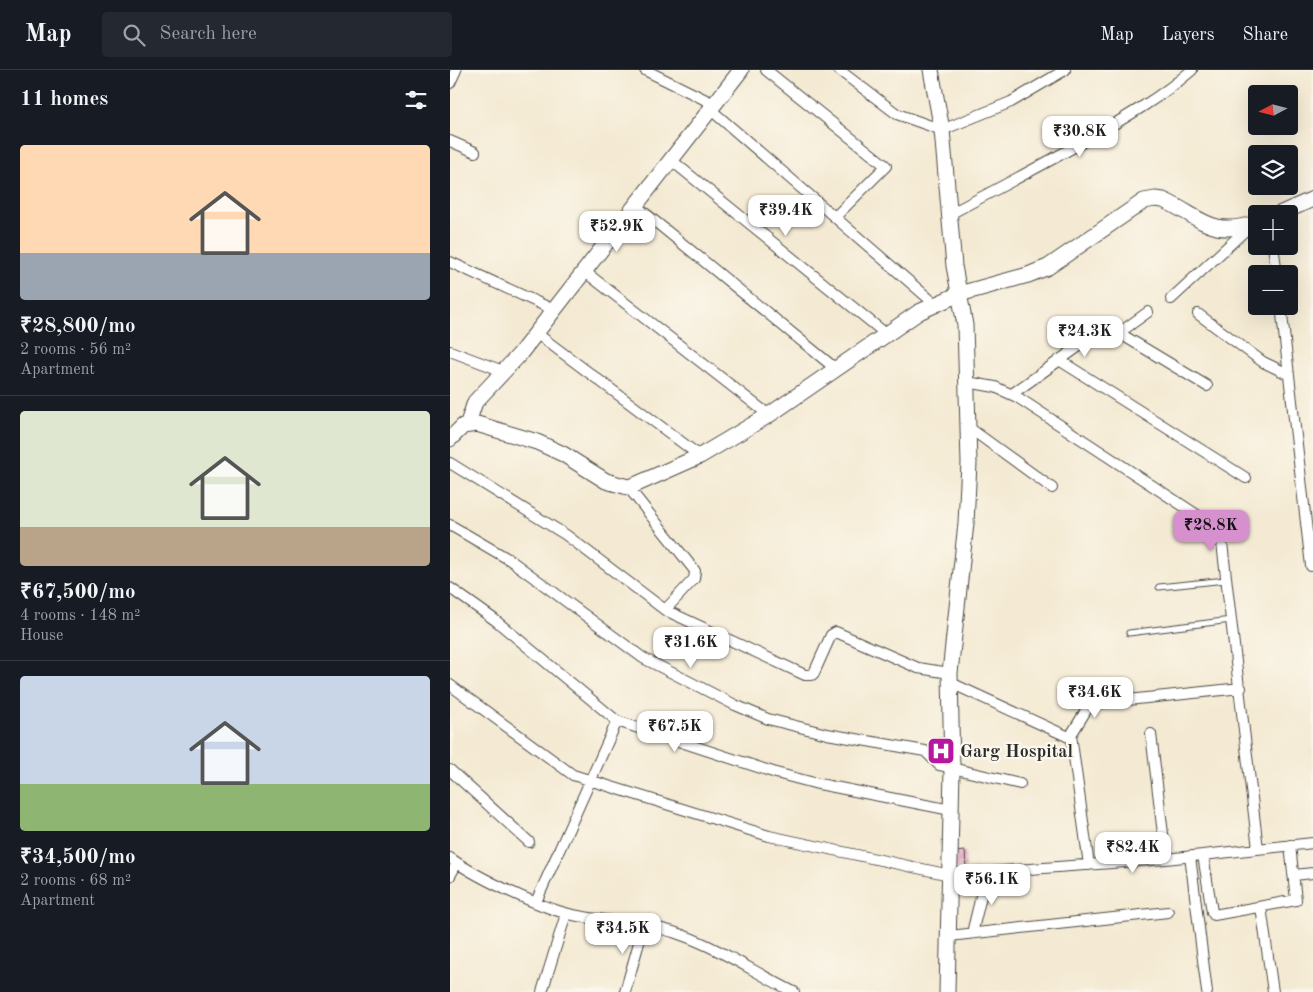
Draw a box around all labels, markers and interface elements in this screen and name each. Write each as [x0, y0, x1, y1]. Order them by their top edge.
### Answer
search box [102, 12, 452, 57]
icon: search [120, 21, 148, 49]
text: Map [25, 23, 72, 47]
text: Search here [160, 25, 257, 44]
text: Map [1100, 26, 1134, 44]
text: Layers [1162, 26, 1214, 44]
text: Share [1242, 26, 1288, 44]
north arrow [1248, 85, 1298, 135]
map controls [1248, 85, 1298, 315]
icon: filters [402, 86, 430, 114]
text: 11 homes [20, 89, 108, 110]
pin: ₹30.8K [1039, 116, 1121, 158]
text: ₹30.8K [1053, 124, 1107, 140]
button: layers [1248, 145, 1298, 195]
icon: home [180, 178, 270, 268]
pin: ₹39.4K [745, 194, 827, 237]
text: ₹39.4K [759, 203, 813, 219]
button: + [1248, 205, 1298, 255]
pin: ₹52.9K [576, 210, 658, 253]
text: ₹52.9K [590, 219, 644, 235]
button: − [1248, 265, 1298, 315]
text: ₹28,800/mo [20, 316, 136, 337]
pin: ₹24.3K [1044, 316, 1126, 358]
text: ₹24.3K [1058, 324, 1112, 340]
text: 2 rooms · 56 m² [20, 342, 131, 358]
text: Apartment [20, 362, 95, 378]
icon: home [180, 443, 270, 533]
pin: ₹28.8K [1170, 510, 1252, 552]
text: ₹28.8K [1184, 518, 1238, 534]
text: ₹67,500/mo [20, 582, 136, 603]
text: 4 rooms · 148 m² [20, 608, 140, 624]
pin: ₹31.6K [650, 626, 732, 669]
text: House [20, 628, 63, 644]
text: ₹31.6K [664, 635, 718, 651]
pin: ₹34.6K [1054, 676, 1136, 719]
text: ₹34.6K [1068, 685, 1122, 701]
icon: home [180, 708, 270, 798]
pin: ₹67.5K [634, 710, 716, 753]
text: ₹67.5K [648, 719, 702, 735]
hospital icon: Garg Hospital [926, 736, 956, 766]
place label: Garg Hospital [960, 743, 1073, 761]
pin: ₹82.4K [1092, 832, 1174, 874]
text: ₹82.4K [1106, 840, 1160, 856]
text: ₹34,500/mo [20, 847, 136, 868]
pin: ₹56.1K [951, 864, 1033, 906]
text: ₹56.1K [965, 872, 1019, 888]
text: 2 rooms · 68 m² [20, 873, 131, 889]
text: Apartment [20, 893, 95, 909]
pin: ₹34.5K [582, 912, 664, 955]
text: ₹34.5K [596, 921, 650, 937]

